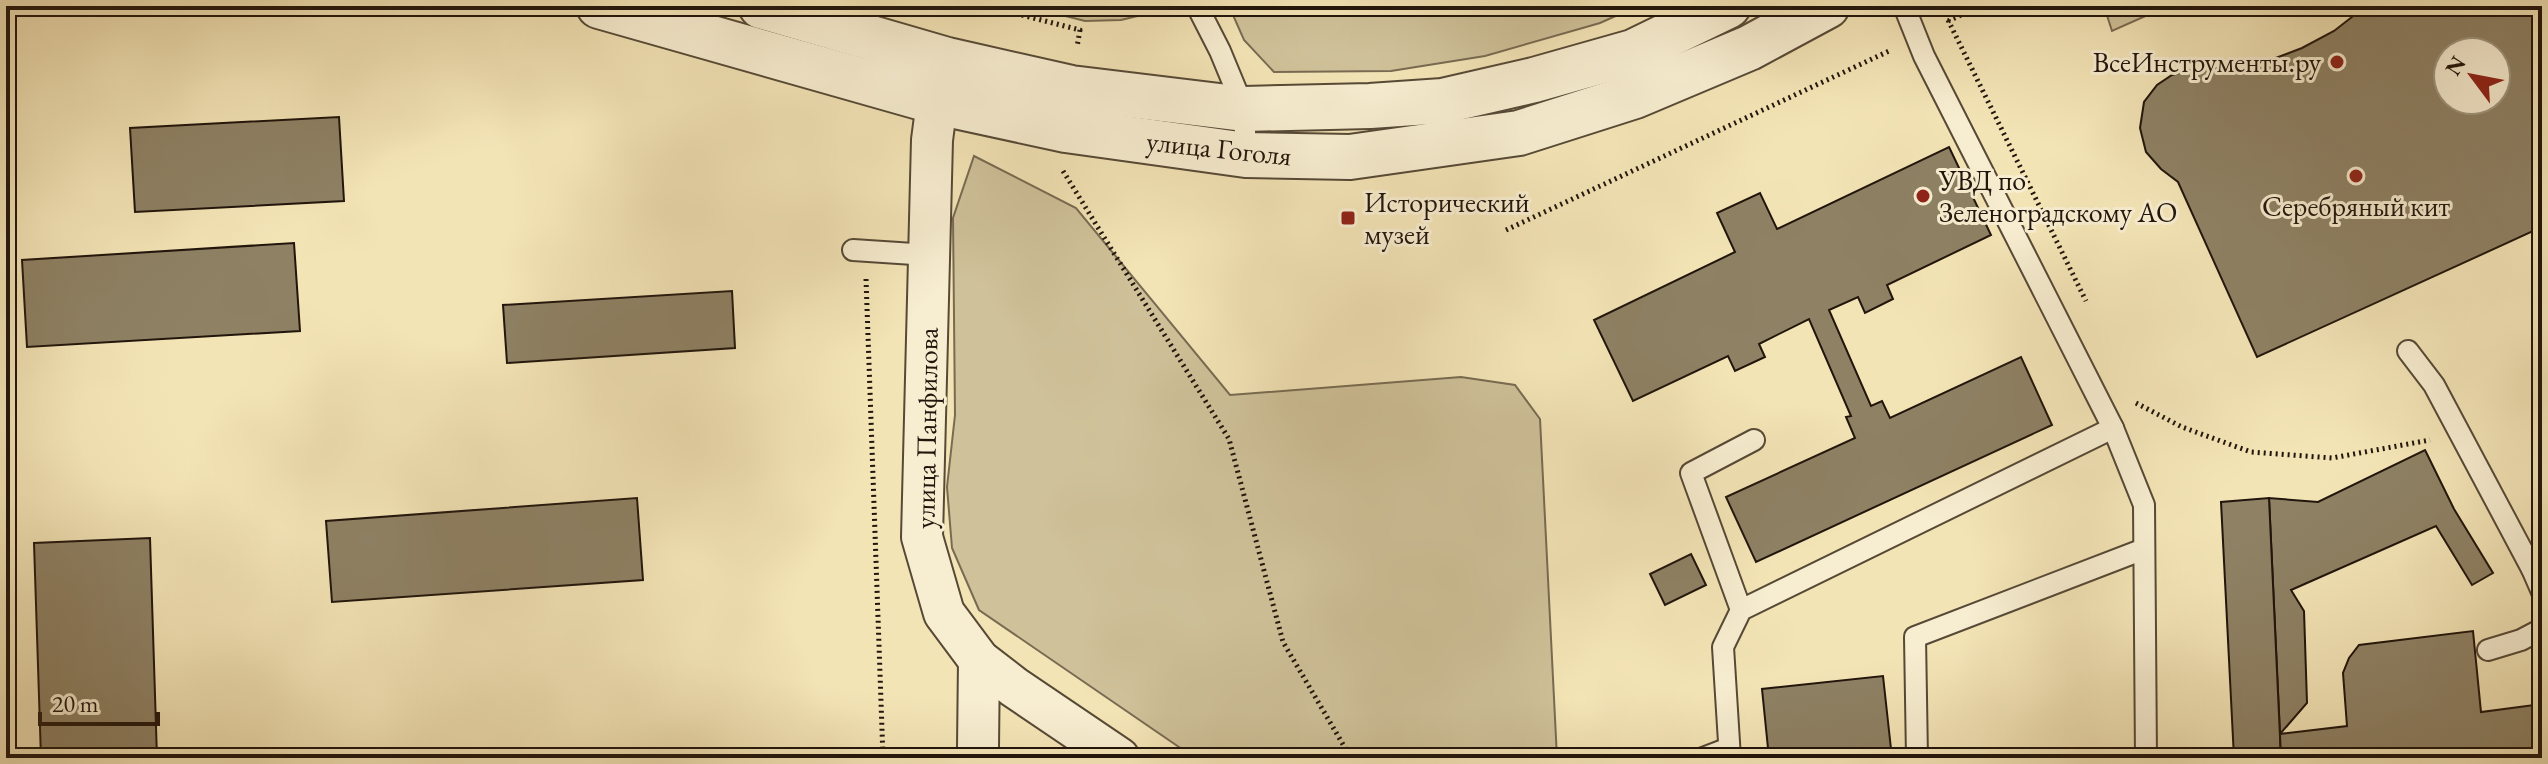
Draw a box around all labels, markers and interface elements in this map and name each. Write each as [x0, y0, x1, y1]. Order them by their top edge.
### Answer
north arrow [2432, 36, 2512, 116]
place label: ВсеИнструменты.ру [2093, 44, 2322, 80]
text: N [2438, 50, 2473, 81]
marker: ВсеИнструменты.ру [2328, 53, 2346, 71]
street label: улица Гоголя [1145, 122, 1293, 174]
place label: УВД по Зеленоградскому АО [1938, 162, 2177, 230]
marker: Серебряный кит [2347, 167, 2365, 185]
place label: Исторический музей [1364, 184, 1530, 252]
marker: УВД по Зеленоградскому АО [1914, 187, 1932, 205]
place label: Серебряный кит [2262, 188, 2450, 224]
marker: Исторический музей [1339, 209, 1357, 227]
street label: улица Панфилова [906, 326, 946, 529]
scale bar [40, 676, 158, 726]
text: 20 m [52, 688, 99, 719]

